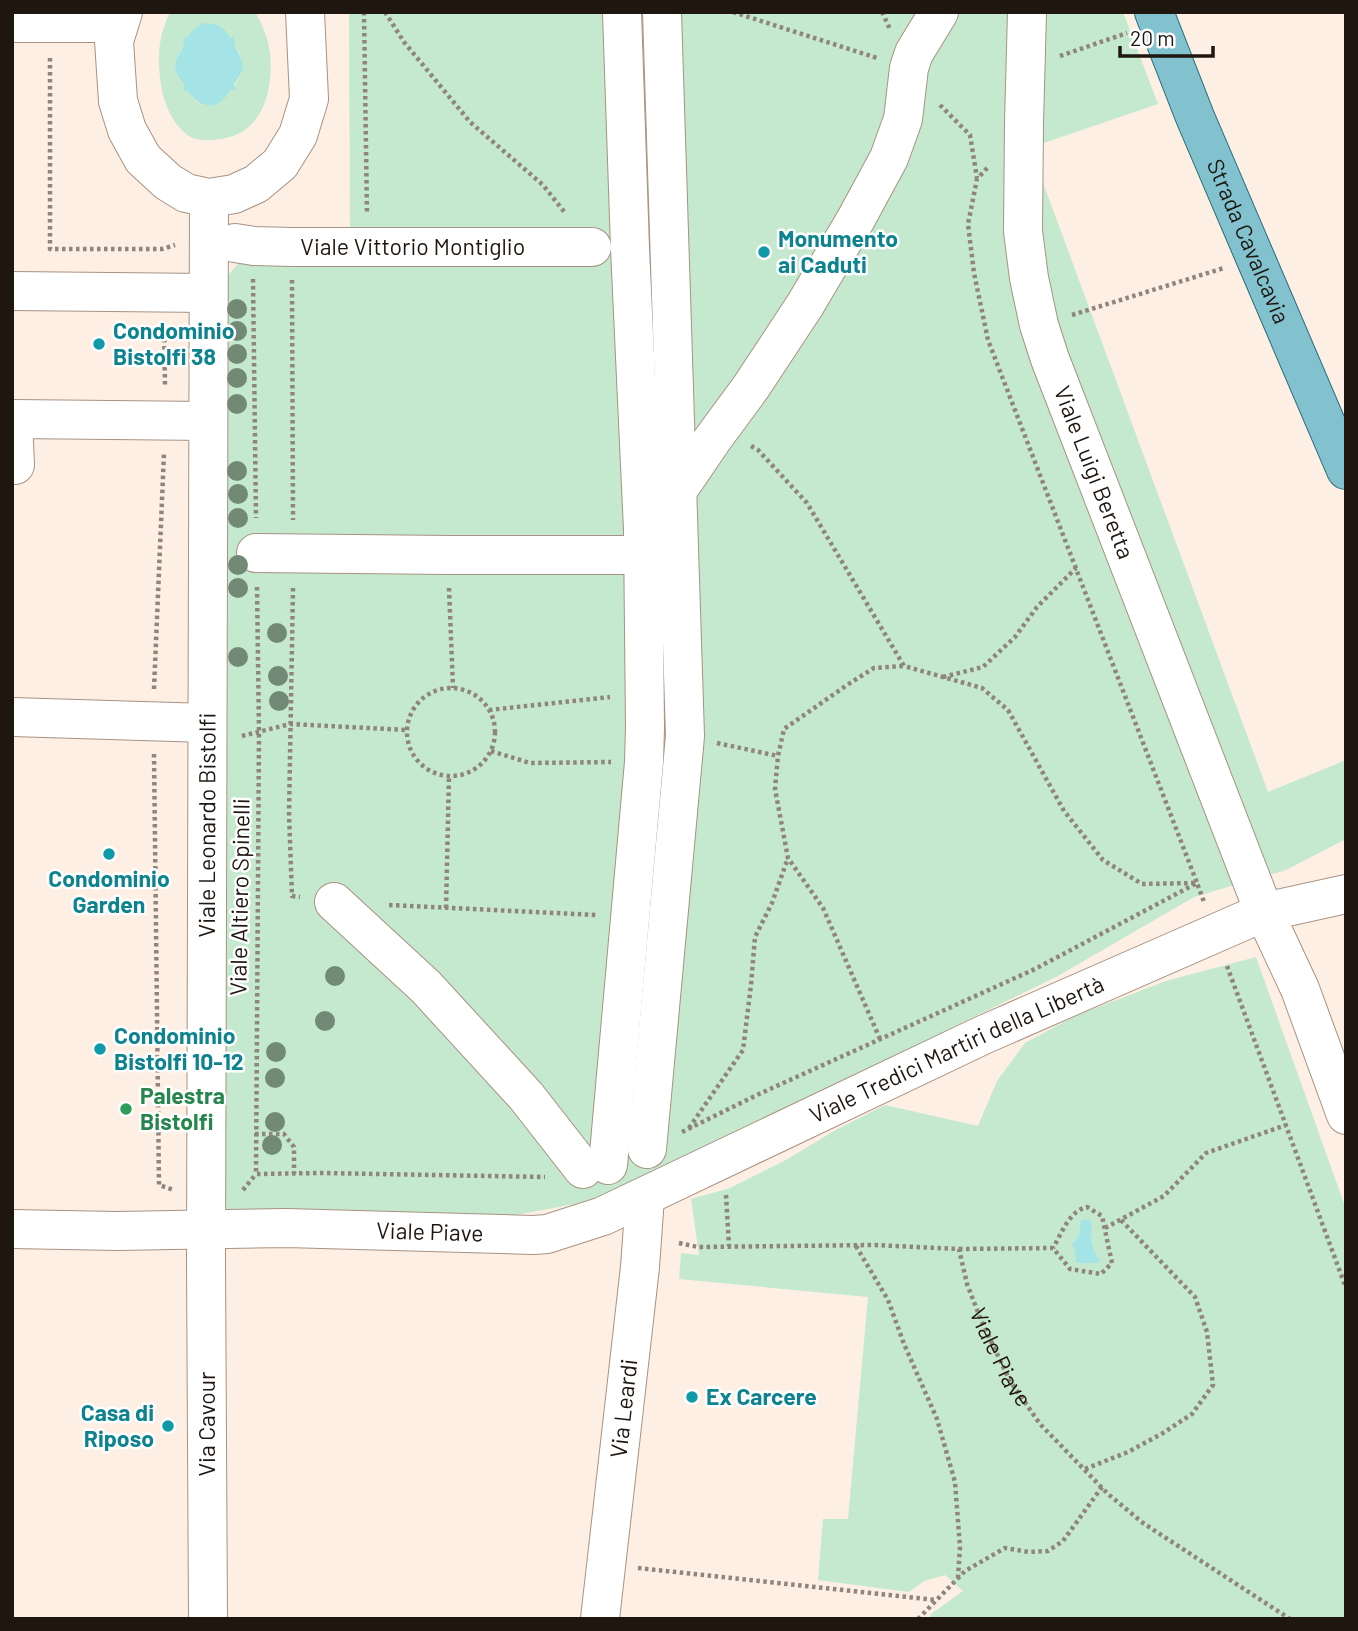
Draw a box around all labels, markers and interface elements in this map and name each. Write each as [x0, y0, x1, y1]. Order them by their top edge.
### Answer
scale bar [1120, 14, 1213, 58]
text: 20 m [1130, 25, 1175, 50]
street label: Strada Cavalcavia [1202, 154, 1297, 327]
place label: Monumento ai Caduti [778, 224, 898, 278]
street label: Viale Vittorio Montiglio [300, 232, 525, 260]
marker: Monumento ai Caduti [756, 244, 772, 260]
place label: Condominio Bistolfi 38 [113, 316, 234, 370]
marker: Condominio Bistolfi 38 [91, 336, 107, 352]
street label: Viale Luigi Beretta [1049, 382, 1141, 563]
street label: Viale Leonardo Bistolfi [192, 713, 221, 937]
street label: Viale Altiero Spinelli [223, 798, 255, 996]
marker: Condominio Garden [101, 846, 117, 862]
place label: Condominio Garden [48, 864, 170, 918]
street label: Viale Tredici Martiri della Libertà [805, 969, 1108, 1129]
place label: Condominio Bistolfi 10-12 [114, 1021, 244, 1075]
marker: Condominio Bistolfi 10-12 [92, 1041, 108, 1057]
place label: Palestra Bistolfi [140, 1081, 225, 1135]
marker: Palestra Bistolfi [118, 1101, 134, 1117]
street label: Viale Piave [376, 1216, 484, 1247]
street label: Viale Piave [965, 1304, 1038, 1411]
street label: Via Leardi [603, 1357, 642, 1459]
street label: Via Cavour [192, 1371, 220, 1476]
place label: Ex Carcere [706, 1382, 817, 1410]
marker: Ex Carcere [684, 1389, 700, 1405]
place label: Casa di Riposo [81, 1398, 154, 1452]
marker: Casa di Riposo [160, 1418, 176, 1434]

